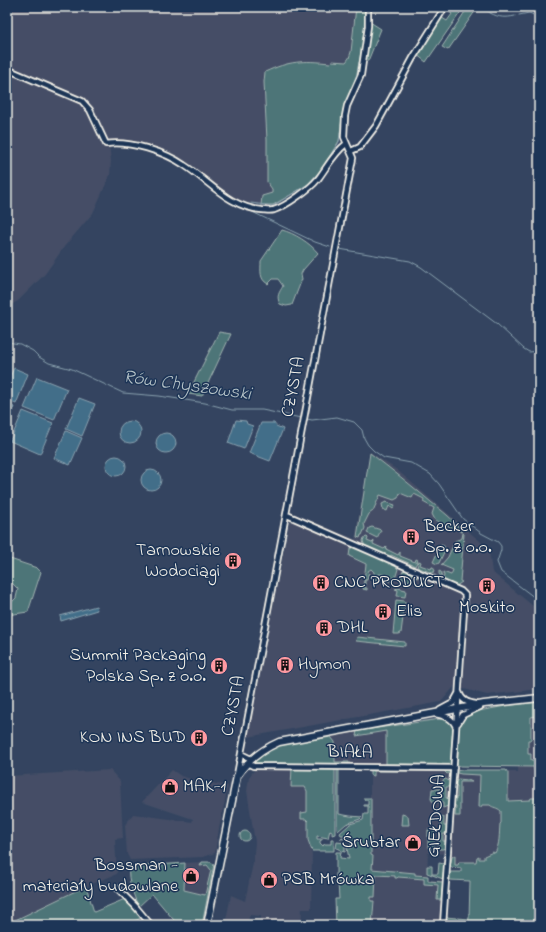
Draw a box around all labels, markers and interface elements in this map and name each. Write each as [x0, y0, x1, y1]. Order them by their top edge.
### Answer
street label: CZYSTA [275, 354, 313, 420]
water label: Rów Chyszowski [121, 364, 254, 409]
place label: Becker Sp. z o.o. [423, 514, 492, 561]
building icon: Becker Sp. z o.o. [401, 527, 421, 547]
place label: Tarnowskie Wodociągi [136, 538, 221, 586]
building icon: Tarnowskie Wodociągi [223, 551, 243, 571]
place label: CNC PRODUCT [334, 570, 444, 596]
building icon: CNC PRODUCT [311, 573, 331, 593]
building icon: Moskito [477, 576, 497, 596]
place label: Moskito [459, 595, 515, 621]
place label: Elis [396, 599, 422, 625]
building icon: Elis [373, 602, 393, 622]
place label: DHL [336, 615, 368, 641]
building icon: DHL [314, 618, 334, 638]
place label: Summit Packaging Polska Sp. z o.o. [70, 643, 206, 690]
place label: Hymon [298, 652, 351, 678]
building icon: Hymon [275, 655, 295, 675]
building icon: Summit Packaging Polska Sp. z o.o. [209, 656, 229, 676]
street label: CZYSTA [215, 673, 253, 739]
place label: KON INS BUD [80, 725, 186, 751]
building icon: KON INS BUD [189, 728, 209, 748]
street label: BIAŁA [326, 740, 373, 766]
place label: MAK-1 [183, 774, 226, 800]
street label: GIEŁDOWA [421, 774, 453, 858]
shop icon: MAK-1 [160, 777, 180, 797]
place label: Śrubtar [342, 830, 400, 856]
shop icon: Śrubtar [403, 833, 423, 853]
place label: Bossman - materiały budowlane [23, 853, 179, 900]
shop icon: Bossman - materiały budowlane [181, 866, 201, 886]
place label: PSB Mrówka [282, 867, 374, 893]
shop icon: PSB Mrówka [259, 870, 279, 890]

